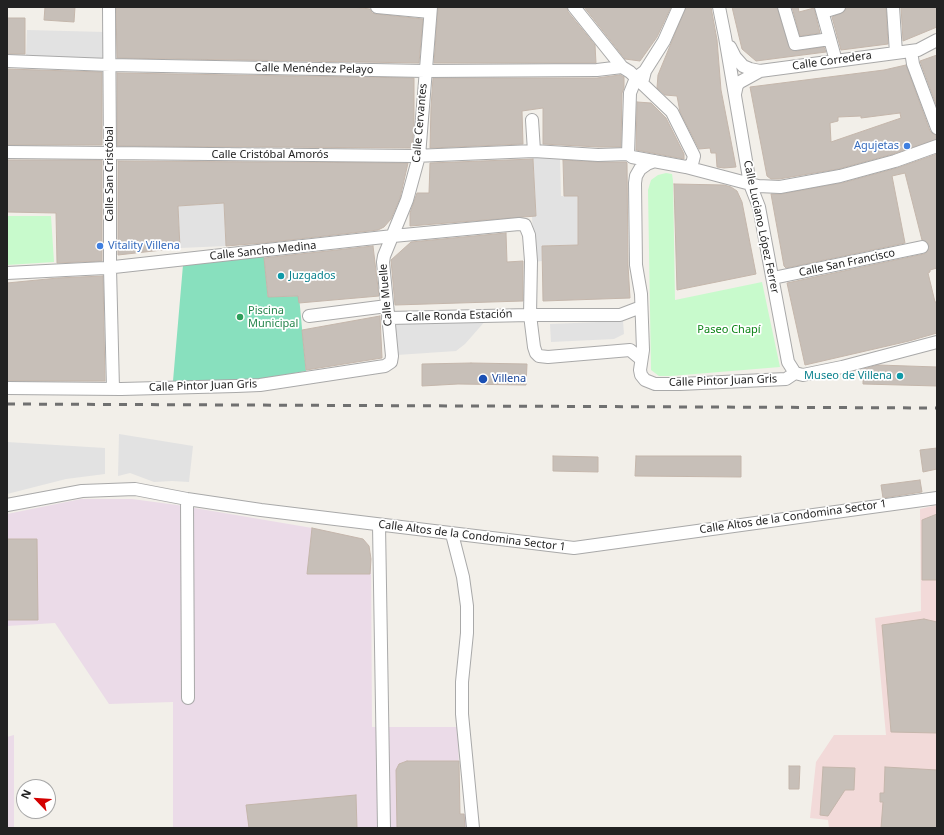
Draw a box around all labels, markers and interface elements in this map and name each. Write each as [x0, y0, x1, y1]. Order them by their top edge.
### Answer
street label: Calle Corredera [791, 49, 873, 73]
street label: Calle Menéndez Pelayo [254, 61, 374, 77]
street label: Calle Cervantes [410, 83, 430, 163]
street label: Calle San Cristóbal [103, 126, 117, 222]
place label: Agujetas [854, 139, 899, 153]
marker: Agujetas [902, 141, 912, 151]
street label: Calle Cristóbal Amorós [212, 148, 328, 162]
street label: Calle Luciano López Ferrer [740, 159, 782, 295]
place label: Vitality Villena [108, 239, 180, 253]
street label: Calle Sancho Medina [209, 239, 317, 263]
marker: Vitality Villena [95, 241, 105, 251]
street label: Calle San Francisco [798, 246, 896, 280]
street label: Calle Muelle [377, 263, 395, 327]
place label: Juzgados [289, 269, 336, 283]
marker: Juzgados [276, 271, 286, 281]
place label: Piscina Municipal [248, 304, 298, 330]
street label: Calle Ronda Estación [405, 308, 513, 324]
marker: Piscina Municipal [235, 312, 245, 322]
park label: Paseo Chapí [697, 323, 761, 337]
place label: Museo de Villena [804, 369, 892, 383]
marker: Museo de Villena [895, 371, 905, 381]
place label: Villena [492, 372, 526, 386]
marker: Villena [477, 373, 489, 385]
street label: Calle Pintor Juan Gris [669, 373, 777, 389]
street label: Calle Pintor Juan Gris [149, 378, 257, 394]
street label: Calle Altos de la Condomina Sector 1 [699, 497, 887, 537]
street label: Calle Altos de la Condomina Sector 1 [377, 518, 567, 554]
north arrow [16, 779, 56, 819]
text: N [17, 787, 34, 801]

